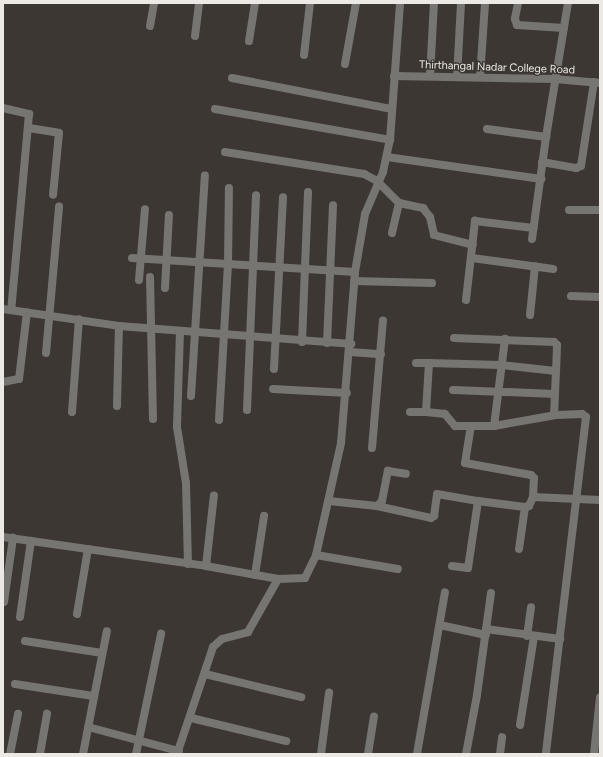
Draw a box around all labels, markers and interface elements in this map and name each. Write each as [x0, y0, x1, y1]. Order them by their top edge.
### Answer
street label: Thirthangal Nadar College Road [419, 59, 575, 77]

